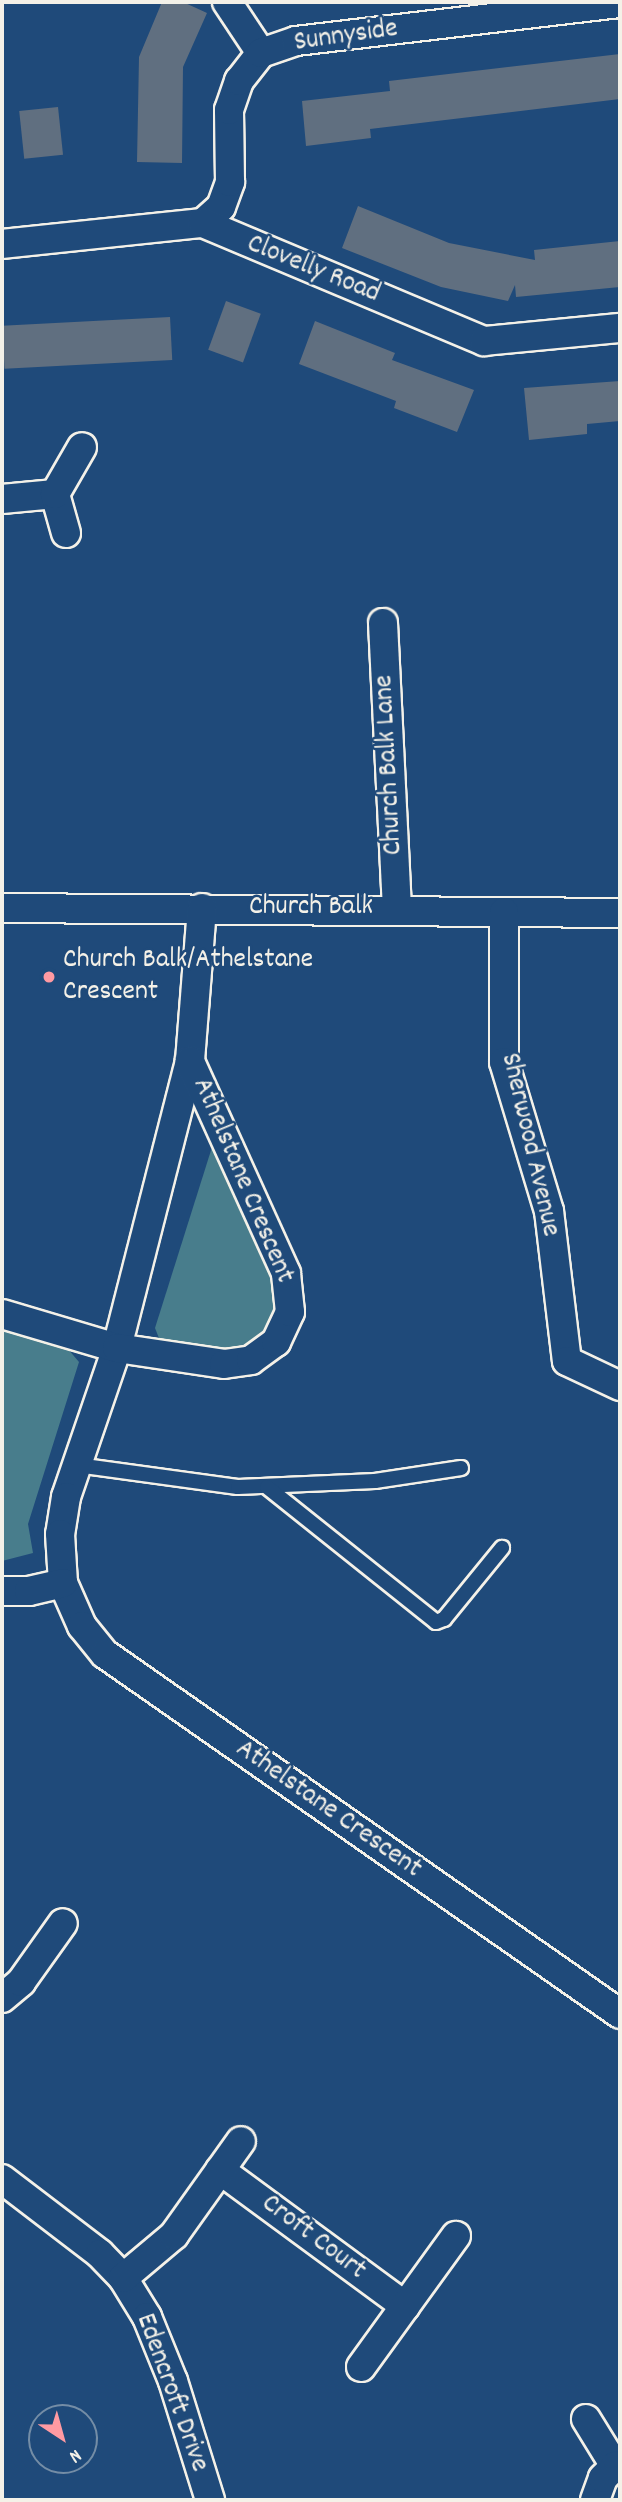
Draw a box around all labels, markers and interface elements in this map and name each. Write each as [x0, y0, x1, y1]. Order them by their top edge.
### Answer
street label: Sunnyside [292, 13, 400, 61]
street label: Clovelly Road [242, 228, 384, 312]
street label: Church Balk Lane [369, 674, 411, 856]
street label: Church Balk [249, 891, 373, 925]
place label: Church Balk/Athelstane Crescent [63, 944, 313, 1010]
marker: Church Balk/Athelstane Crescent [41, 969, 57, 985]
street label: Sherwood Avenue [492, 1050, 566, 1240]
street label: Athelstane Crescent [184, 1073, 300, 1289]
street label: Athelstane Crescent [228, 1733, 428, 1887]
street label: Croft Court [254, 2188, 372, 2288]
street label: Edencroft Drive [127, 2309, 215, 2477]
north arrow [28, 2404, 98, 2474]
text: N [63, 2441, 86, 2468]

